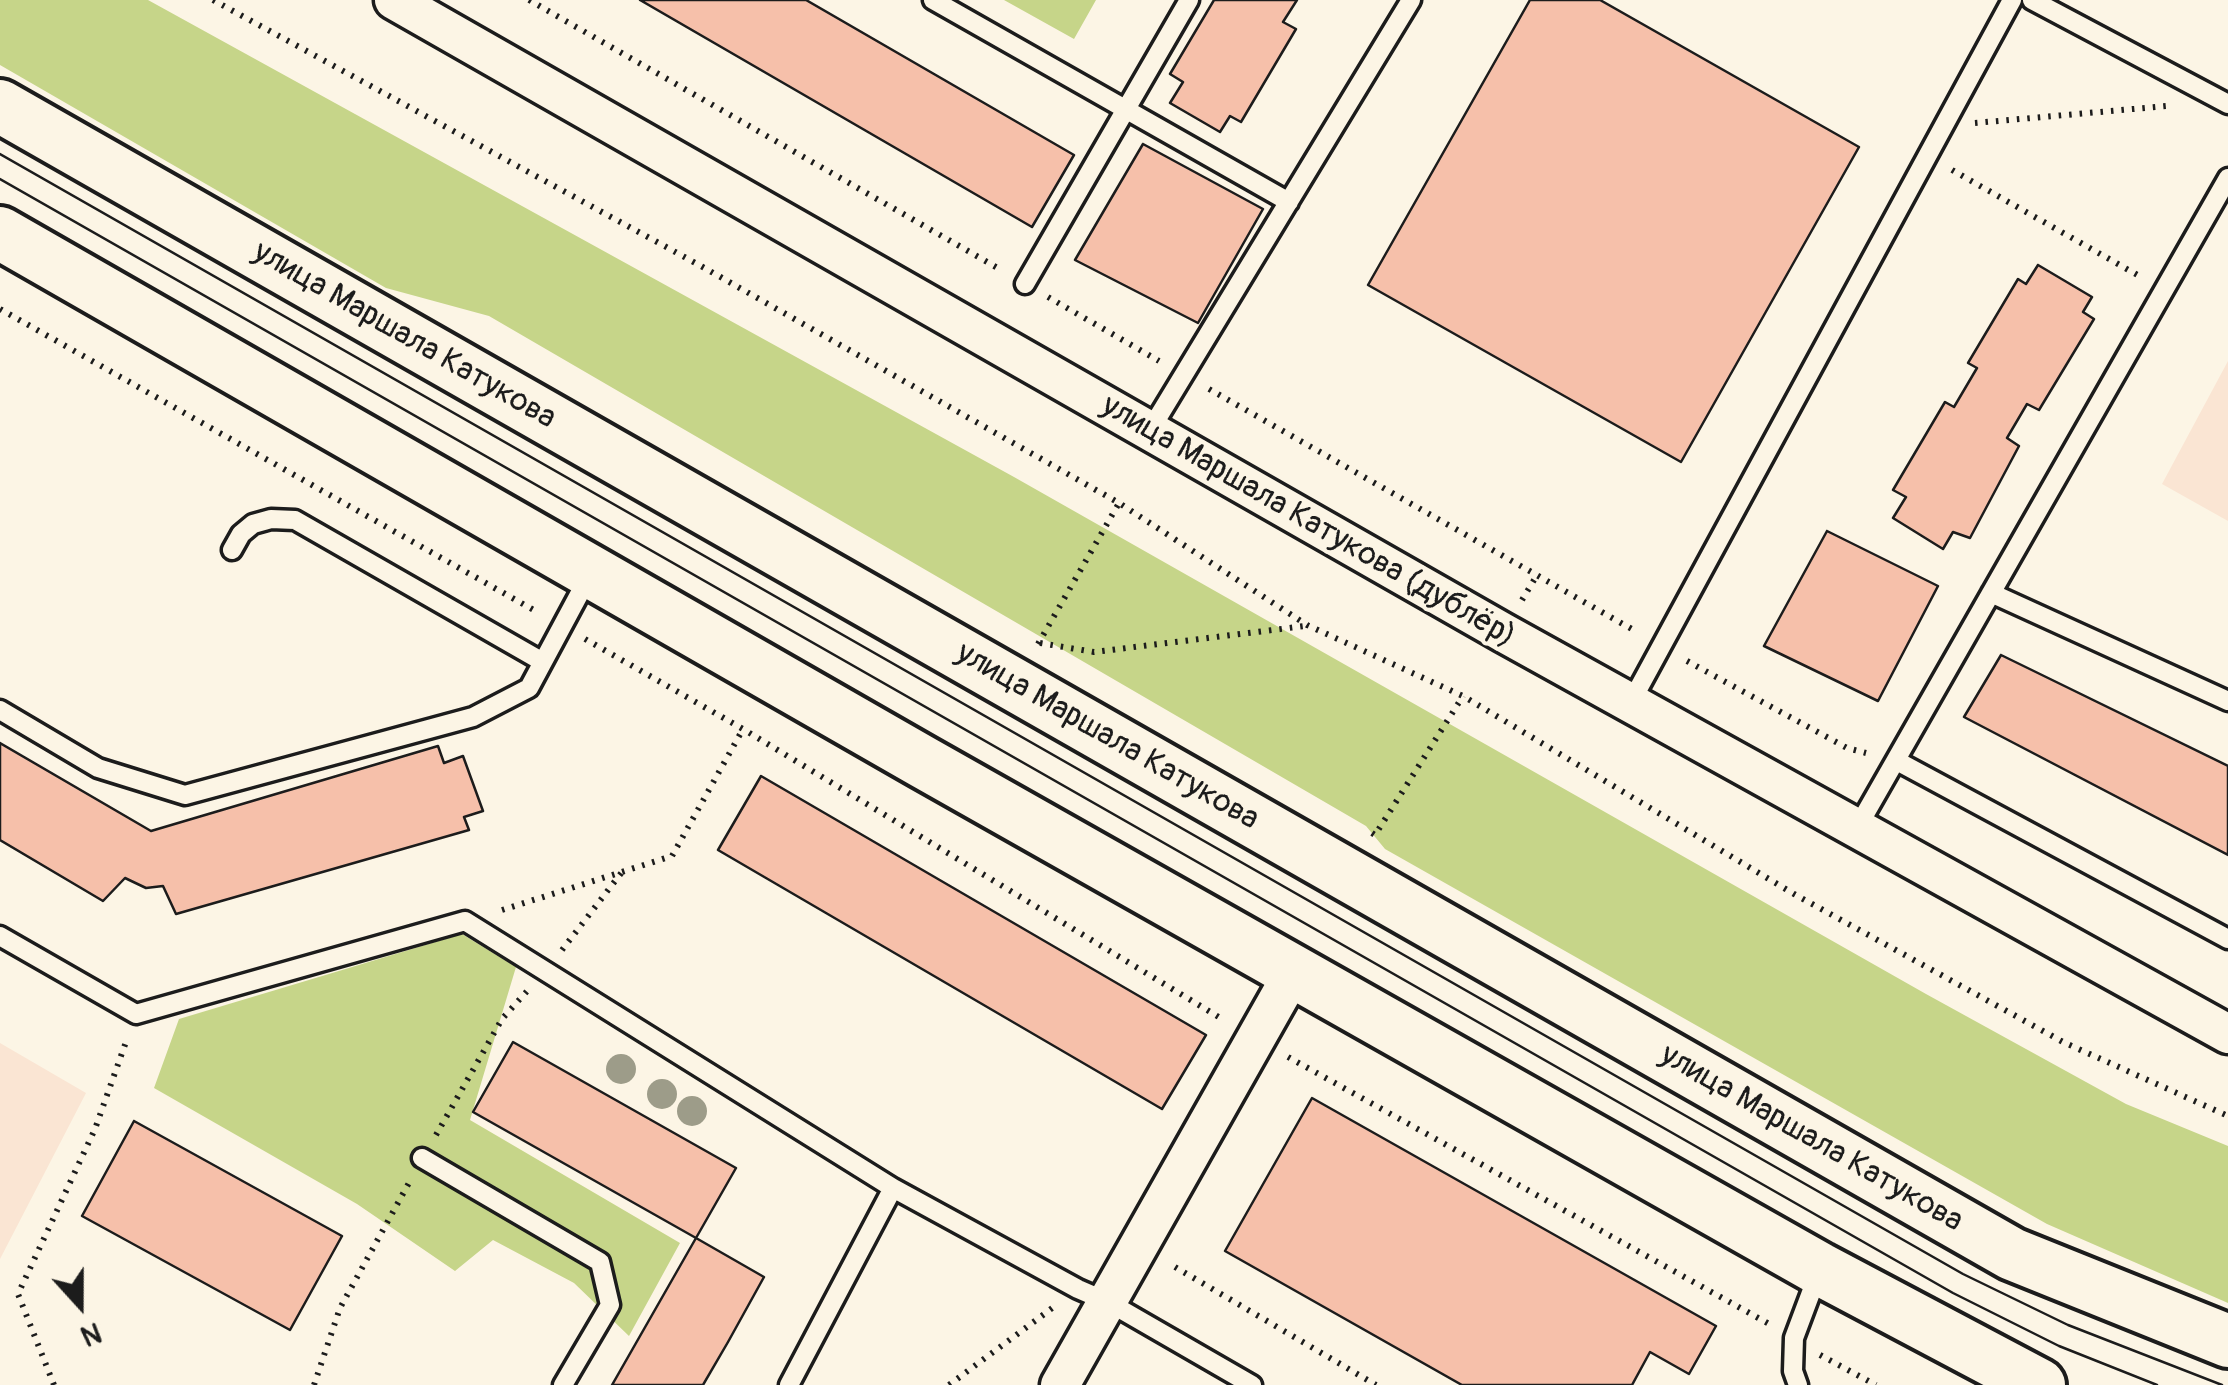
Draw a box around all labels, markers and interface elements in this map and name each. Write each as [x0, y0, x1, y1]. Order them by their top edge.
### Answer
street label: улица Маршала Катукова [246, 234, 562, 438]
street label: улица Маршала Катукова (дублёр) [1094, 387, 1522, 657]
street label: улица Маршала Катукова [949, 635, 1265, 839]
street label: улица Маршала Катукова [1653, 1037, 1969, 1241]
north arrow [30, 1255, 130, 1355]
text: N [76, 1314, 106, 1353]

